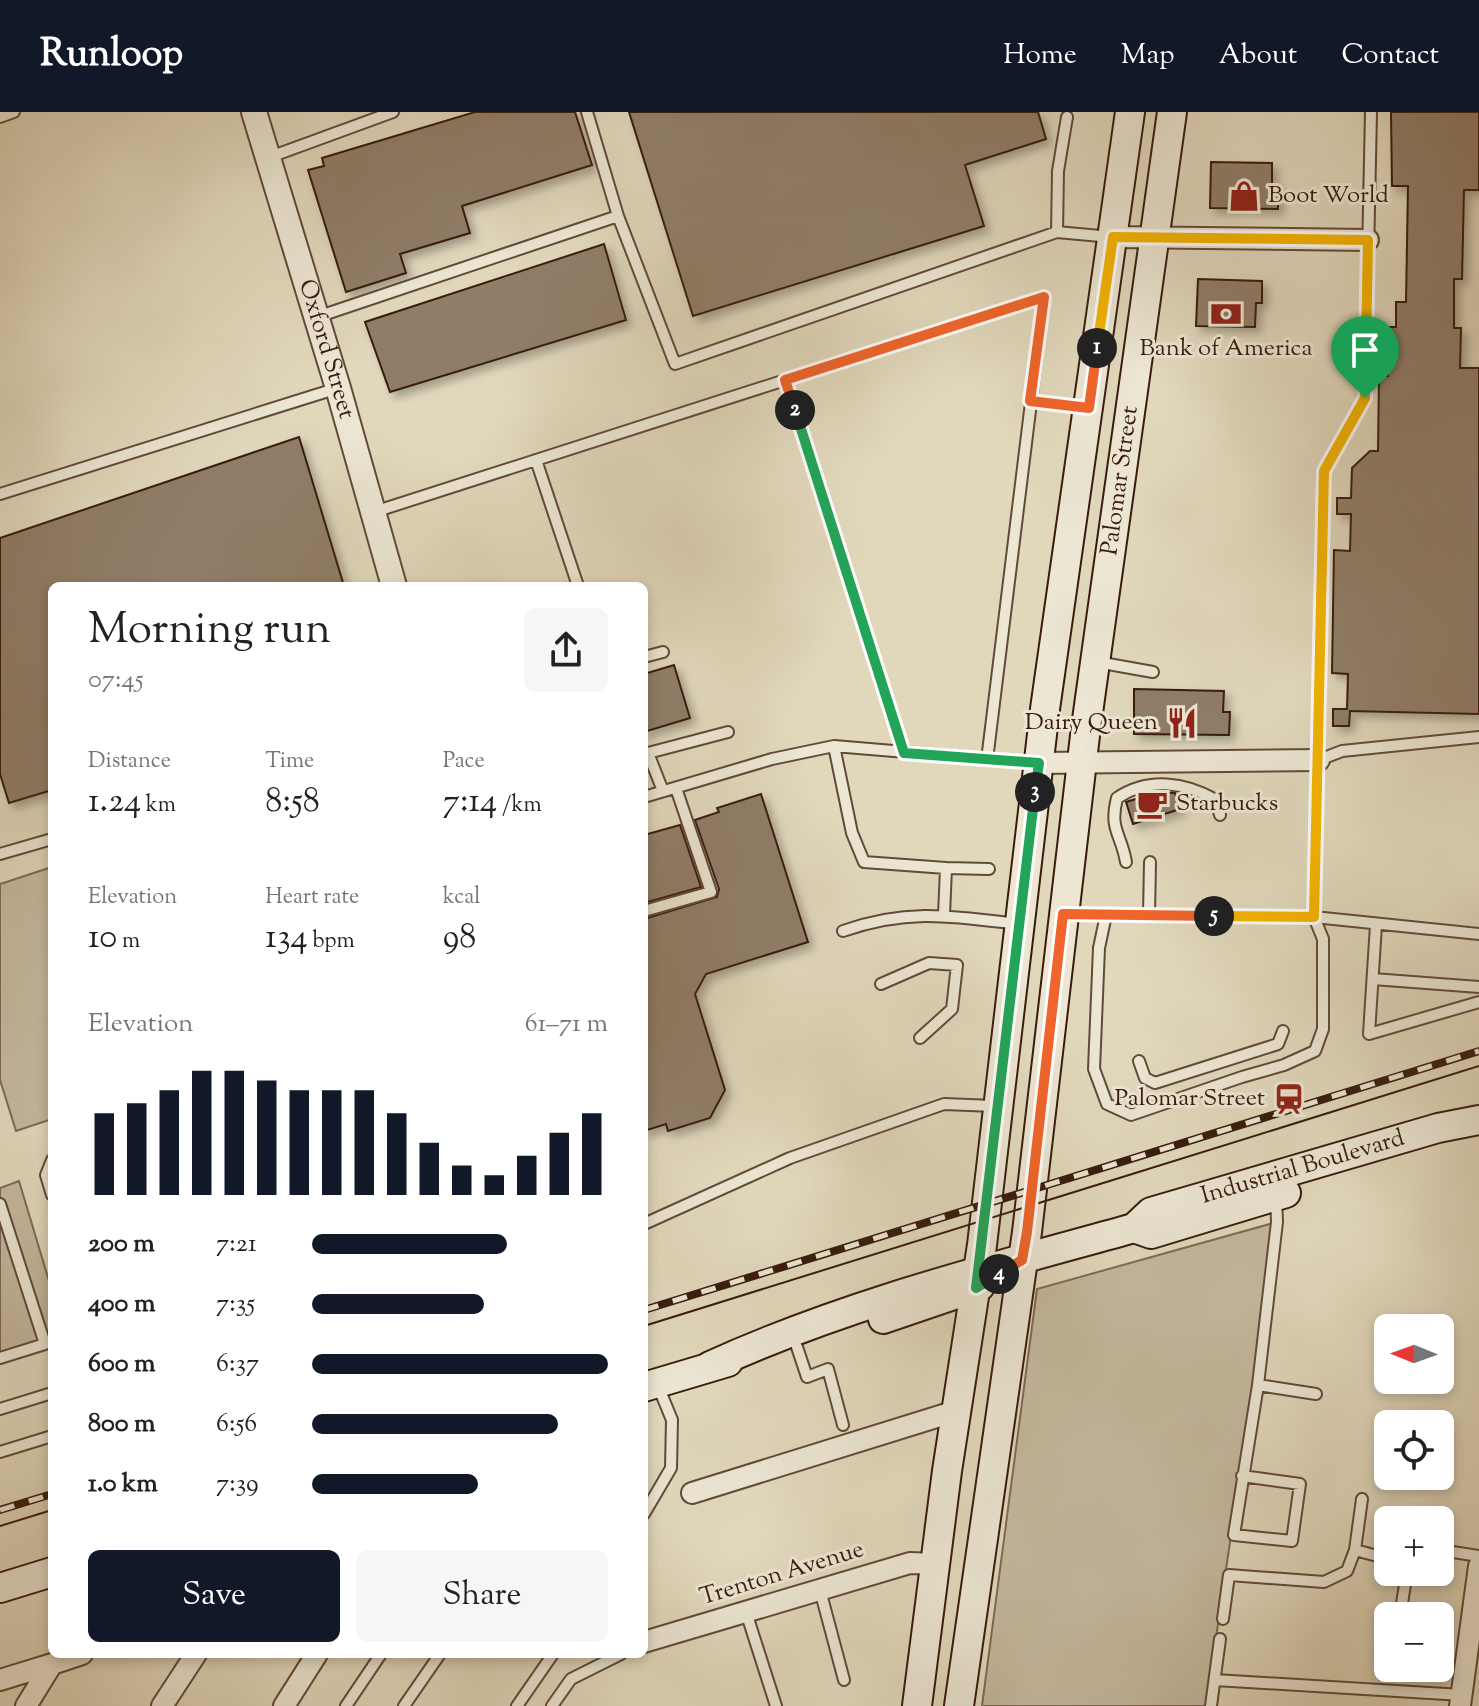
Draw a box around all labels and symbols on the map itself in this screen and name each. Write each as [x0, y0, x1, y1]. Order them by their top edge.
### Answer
shop icon: Boot World [1227, 179, 1261, 213]
place label: Boot World [1268, 179, 1389, 213]
street label: Oxford Street [289, 275, 363, 423]
bank icon: Bank of America [1209, 297, 1243, 331]
pin [1331, 316, 1399, 398]
pin: 1 [1077, 328, 1117, 368]
place label: Bank of America [1140, 332, 1312, 366]
pin: 2 [775, 390, 815, 430]
street label: Palomar Street [1093, 404, 1148, 558]
place label: Dairy Queen [1025, 706, 1158, 740]
restaurant icon: Dairy Queen [1165, 706, 1199, 740]
pin: 3 [1015, 772, 1055, 812]
cafe icon: Starbucks [1135, 787, 1169, 821]
place label: Starbucks [1176, 787, 1278, 821]
pin: 5 [1194, 896, 1234, 936]
place label: Palomar Street [1114, 1082, 1265, 1116]
station icon: Palomar Street [1272, 1082, 1306, 1116]
street label: Industrial Boulevard [1197, 1122, 1409, 1213]
pin: 4 [979, 1254, 1019, 1294]
north arrow [1374, 1314, 1454, 1394]
street label: Trenton Avenue [696, 1533, 868, 1615]

